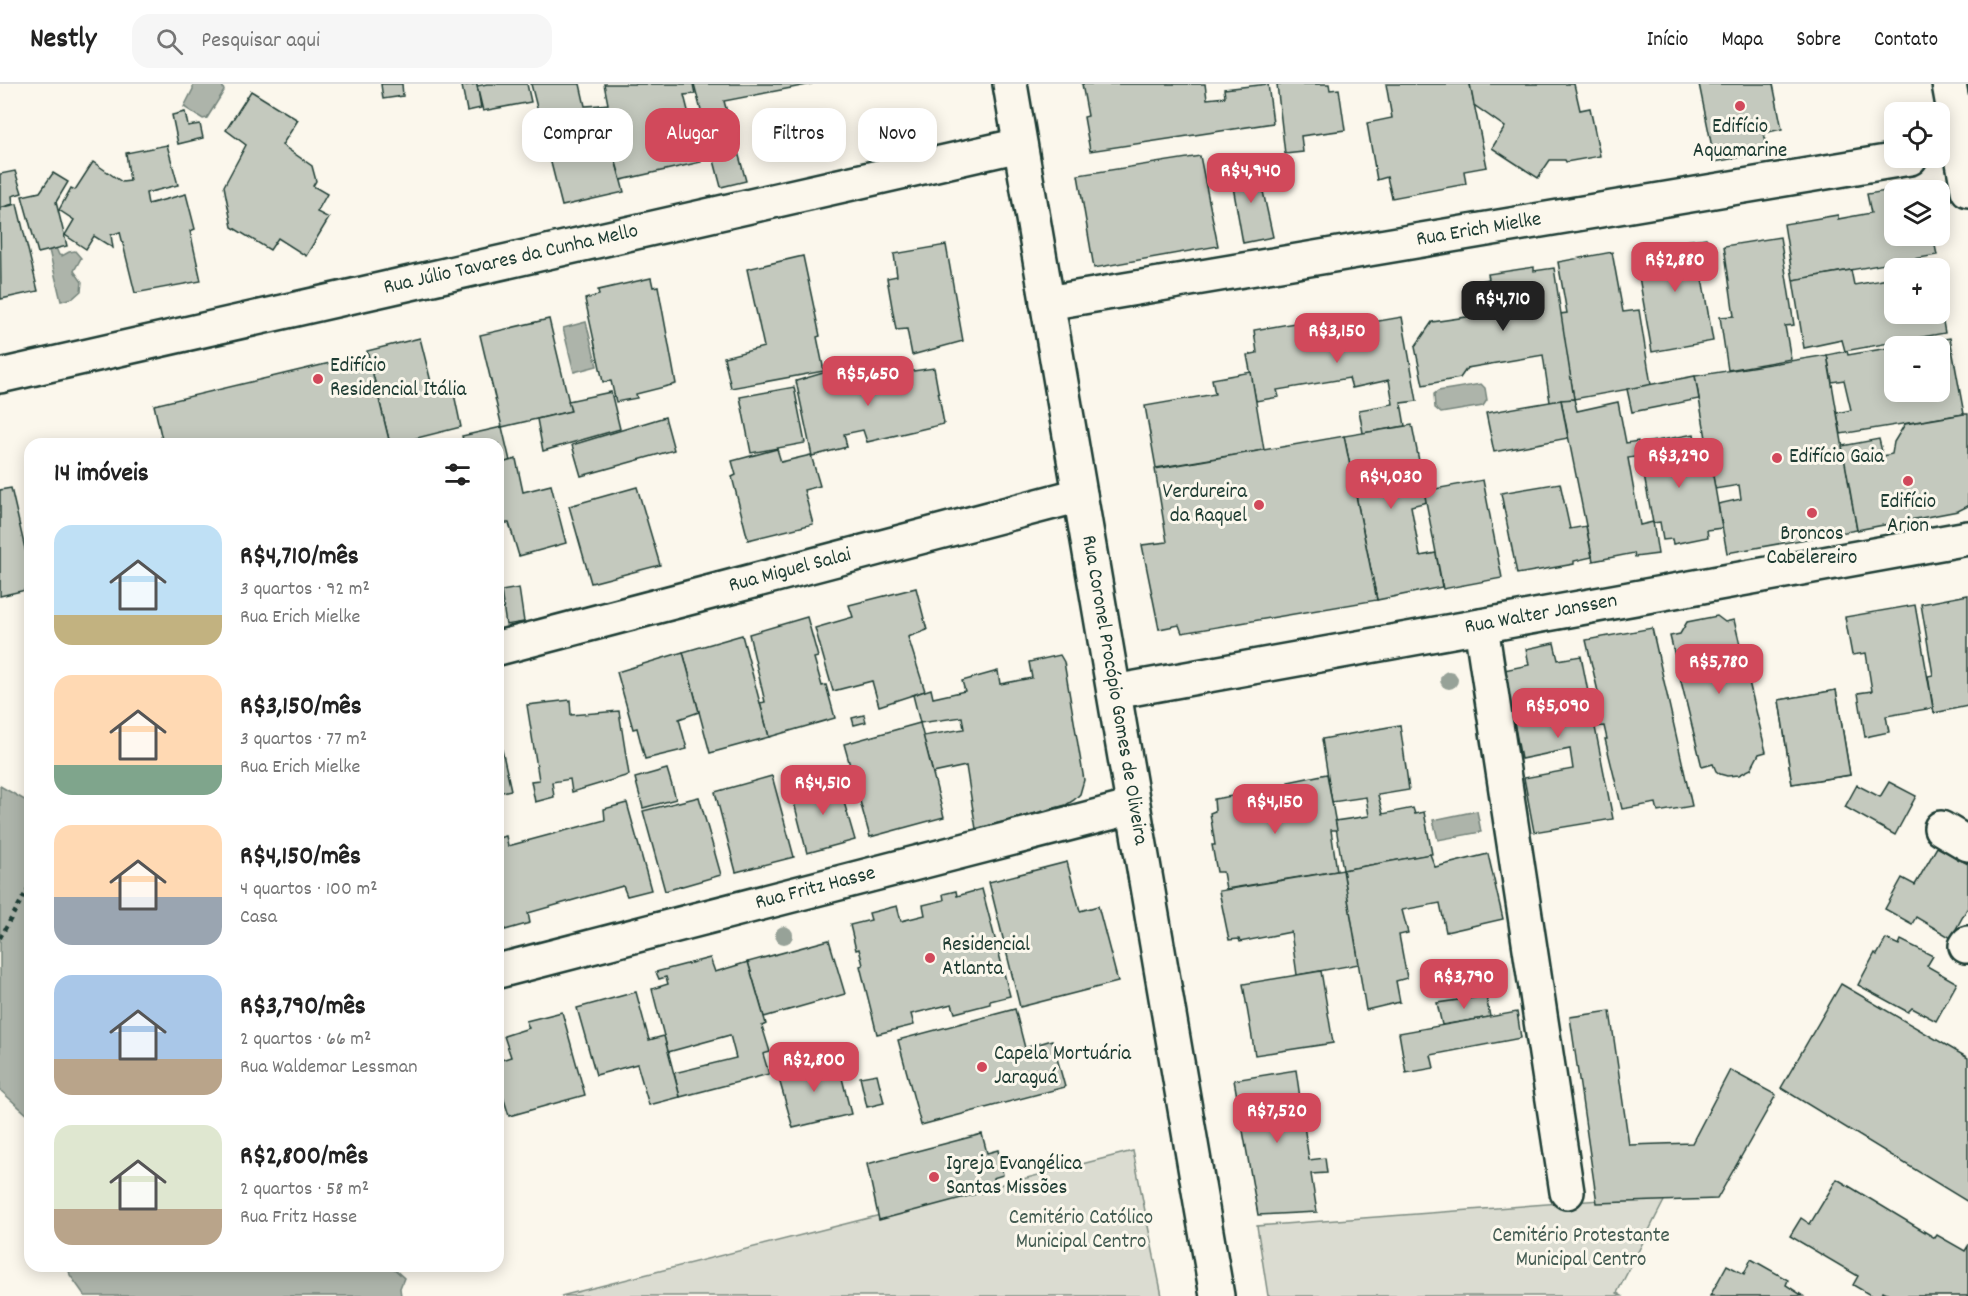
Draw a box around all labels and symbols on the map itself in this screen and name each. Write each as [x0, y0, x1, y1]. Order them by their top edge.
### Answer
marker: Edifício Aquamarine [1733, 99, 1747, 113]
place label: Edifício Aquamarine [1693, 113, 1787, 167]
pin: R$4,940 [1196, 153, 1306, 204]
street label: Rua Erich Mielke [1414, 205, 1544, 256]
street label: Rua Júlio Tavares da Cunha Mello [381, 217, 641, 304]
pin: R$2,880 [1620, 242, 1730, 293]
pin: R$4,710 [1448, 281, 1558, 332]
pin: R$3,150 [1282, 313, 1392, 364]
place label: Edifício Residencial Itália [330, 352, 467, 406]
pin: R$5,650 [813, 356, 923, 407]
marker: Edifício Residencial Itália [311, 372, 325, 386]
pin: R$3,290 [1624, 438, 1734, 489]
place label: Edifício Gaia [1789, 443, 1885, 473]
marker: Edifício Gaia [1770, 451, 1784, 465]
pin: R$4,030 [1336, 459, 1446, 510]
marker: Edifício Arion [1901, 474, 1915, 488]
place label: Verdureira da Raquel [1162, 478, 1248, 532]
place label: Edifício Arion [1880, 488, 1936, 542]
marker: Verdureira da Raquel [1252, 498, 1266, 512]
marker: Broncos Cabelereiro [1805, 506, 1819, 520]
place label: Broncos Cabelereiro [1767, 520, 1857, 574]
street label: Rua Coronel Procópio Gomes de Oliveira [1072, 533, 1155, 848]
street label: Rua Miguel Salai [726, 541, 855, 602]
street label: Rua Walter Janssen [1462, 587, 1620, 643]
pin: R$5,780 [1664, 644, 1774, 695]
pin: R$5,090 [1503, 688, 1613, 739]
pin: R$4,510 [768, 765, 878, 816]
pin: R$4,150 [1220, 784, 1330, 835]
street label: Rua Fritz Hasse [752, 859, 879, 919]
place label: Residencial Atlanta [942, 931, 1030, 985]
marker: Residencial Atlanta [923, 951, 937, 965]
pin: R$3,790 [1409, 959, 1519, 1010]
place label: Capela Mortuária Jaraguá [994, 1040, 1132, 1094]
pin: R$2,800 [759, 1042, 869, 1093]
marker: Capela Mortuária Jaraguá [975, 1060, 989, 1074]
pin: R$7,520 [1222, 1093, 1332, 1144]
place label: Igreja Evangélica Santas Missões [946, 1150, 1083, 1204]
marker: Igreja Evangélica Santas Missões [927, 1170, 941, 1184]
park label: Cemitério Católico Municipal Centro [1009, 1204, 1153, 1258]
park label: Cemitério Protestante Municipal Centro [1492, 1222, 1670, 1276]

